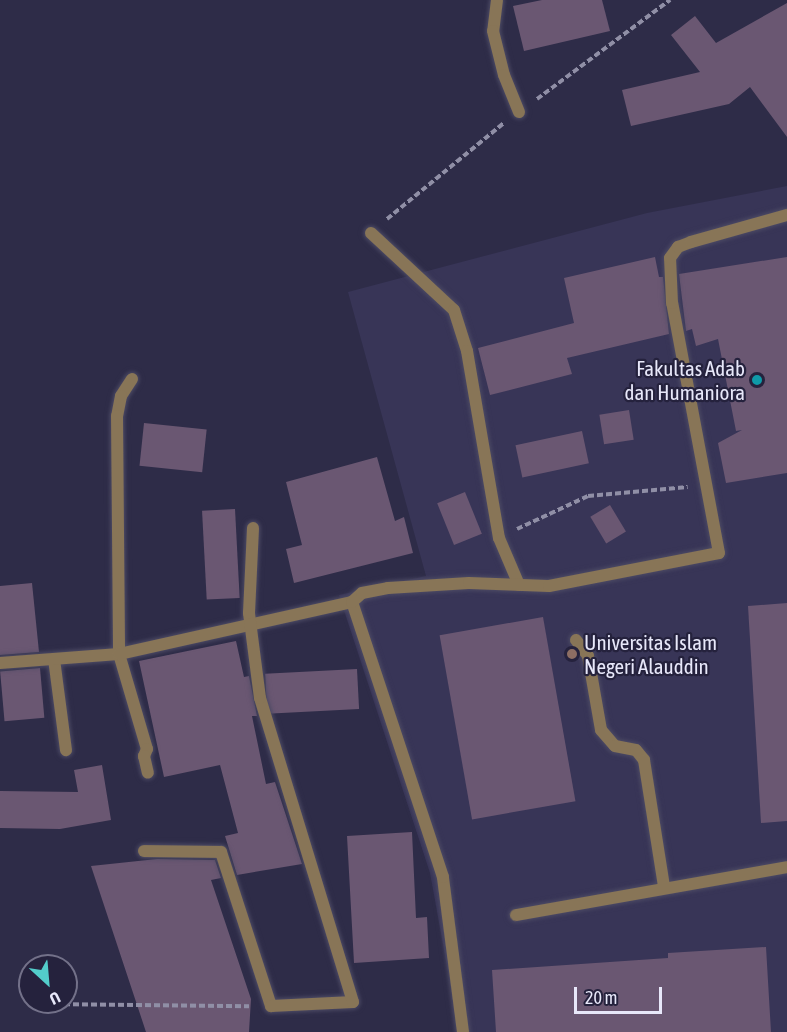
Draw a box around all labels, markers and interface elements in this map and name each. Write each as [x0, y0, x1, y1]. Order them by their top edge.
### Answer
place label: Fakultas Adab dan Humaniora [625, 355, 745, 405]
marker: Fakultas Adab dan Humaniora [750, 373, 764, 387]
place label: Universitas Islam Negeri Alauddin [584, 629, 717, 679]
marker: Universitas Islam Negeri Alauddin [565, 647, 579, 661]
north arrow [18, 954, 78, 1014]
scale bar [577, 975, 666, 1013]
text: 20 m [585, 987, 617, 1008]
text: U [47, 988, 63, 1009]

